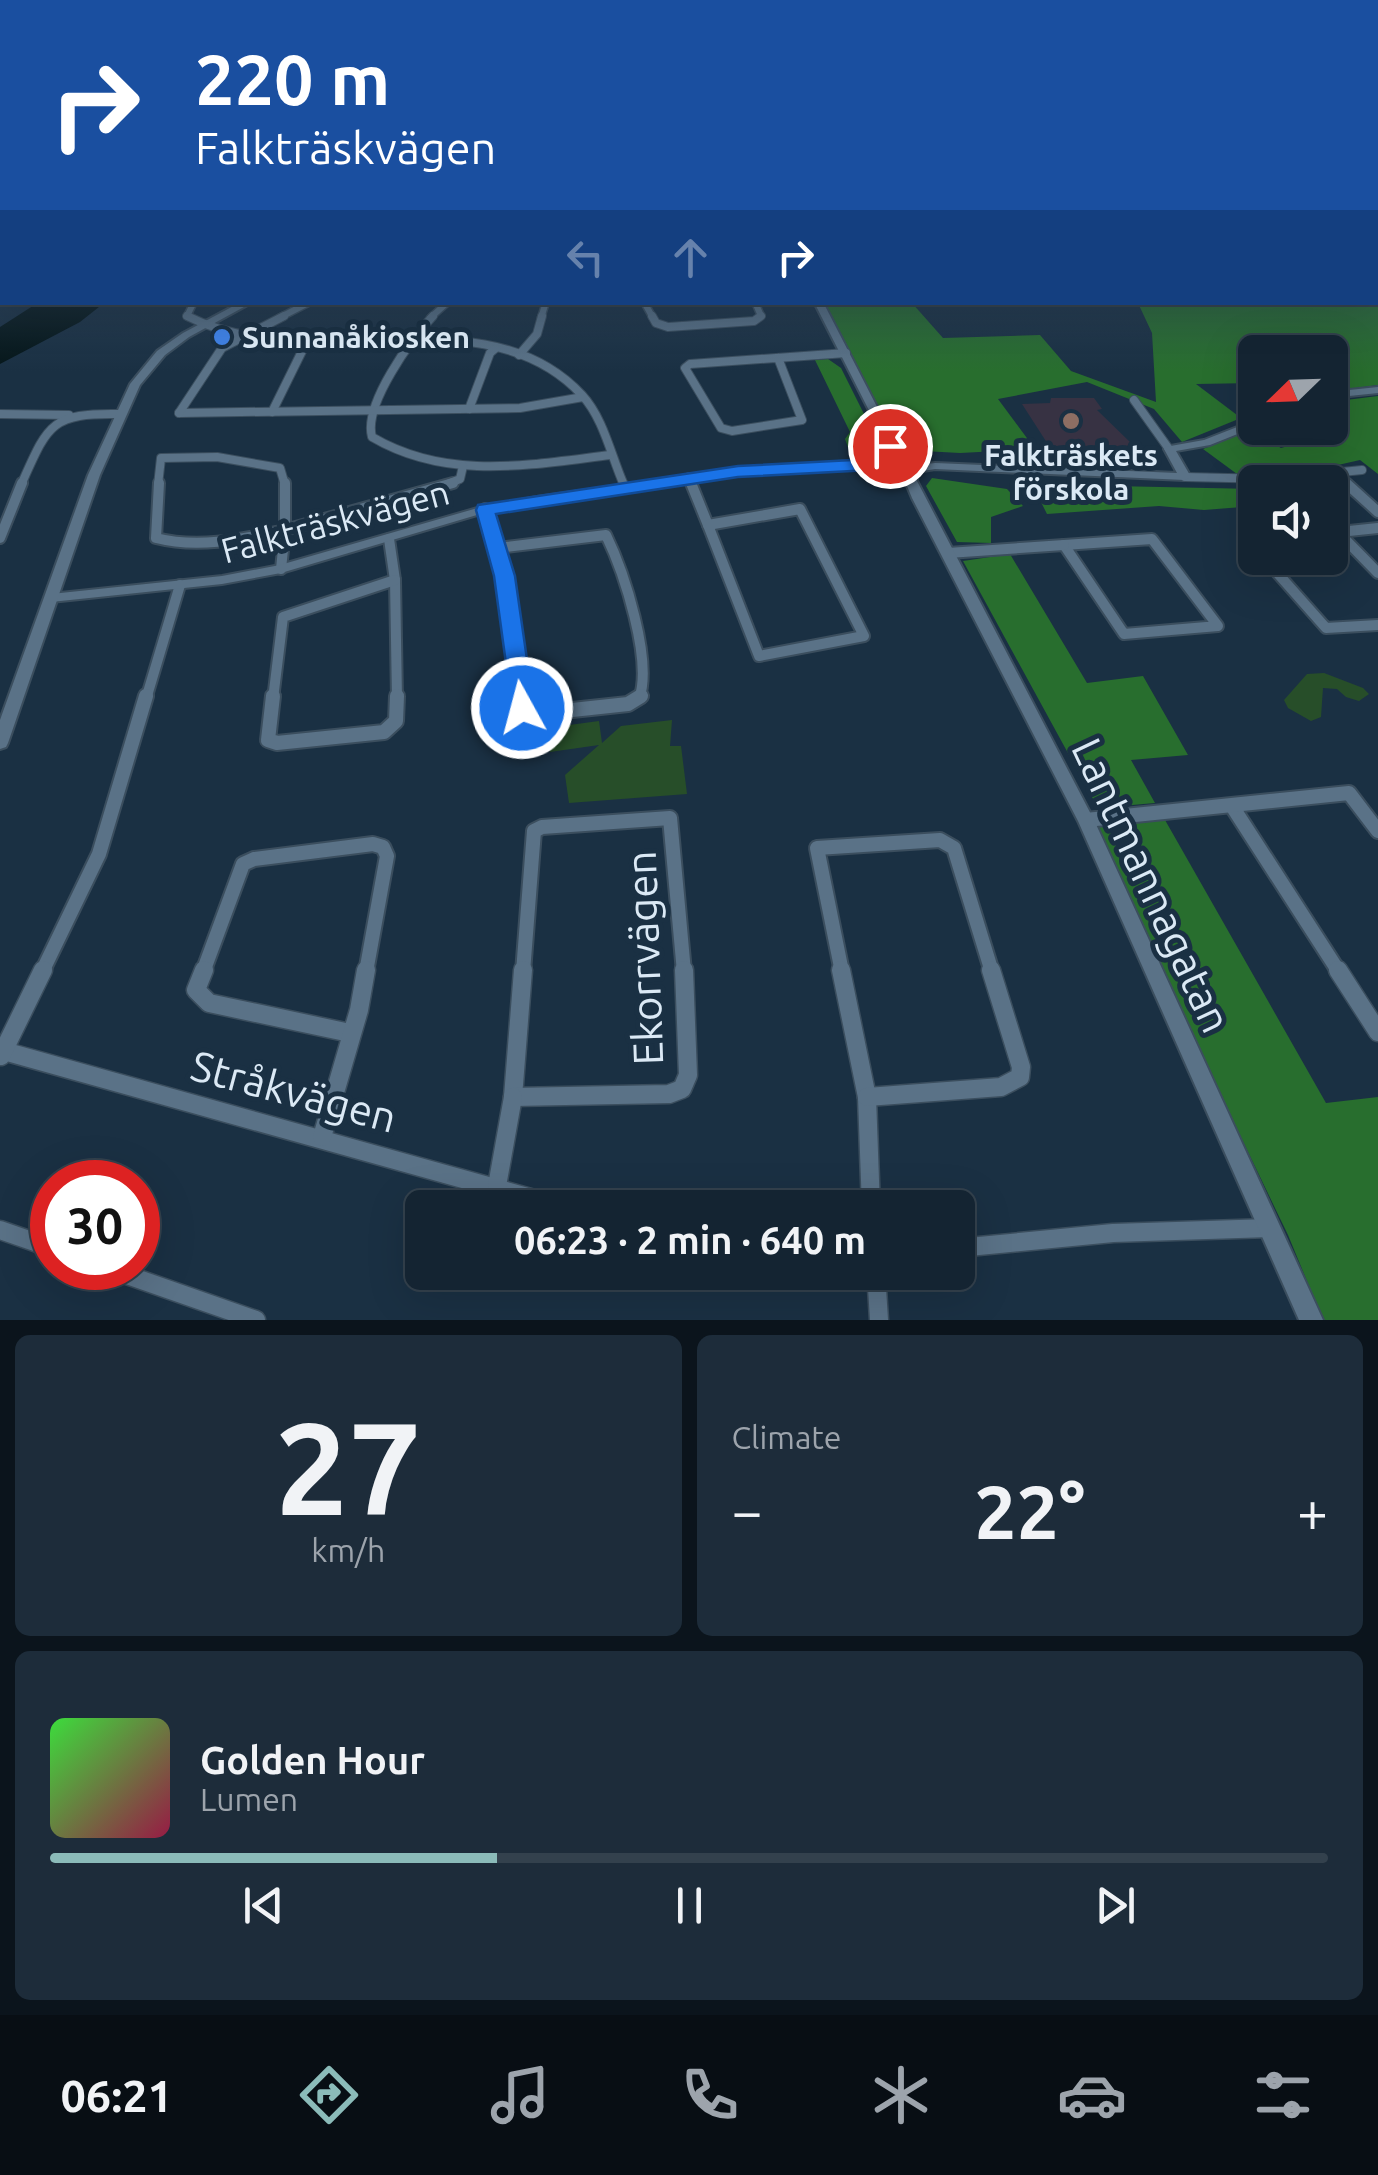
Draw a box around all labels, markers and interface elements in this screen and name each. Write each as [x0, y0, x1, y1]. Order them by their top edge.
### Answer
icon: right [30, 40, 160, 170]
text: 220 m [195, 40, 390, 118]
text: Falkträskvägen [195, 122, 496, 173]
icon: left [558, 230, 613, 285]
icon: ahead [663, 230, 718, 285]
icon: right [768, 230, 823, 285]
place label: Sunnanåkiosken [242, 320, 470, 354]
marker: Sunnanåkiosken [211, 326, 233, 348]
north arrow [1238, 335, 1348, 445]
map controls [1238, 335, 1348, 575]
pin [848, 404, 933, 489]
marker: Falkträskets förskola [1060, 410, 1082, 432]
icon: arrive [863, 419, 918, 474]
place label: Falkträskets förskola [984, 438, 1158, 506]
button: sound [1238, 465, 1348, 575]
street label: Falkträskvägen [217, 471, 453, 571]
position arrow [470, 656, 574, 760]
street label: Lantmannagatan [1063, 731, 1241, 1039]
street label: Ekorrvägen [617, 850, 671, 1066]
street label: Stråkvägen [186, 1041, 402, 1141]
speed limit sign: 30 [30, 1160, 160, 1290]
text: 06:23 · 2 min · 640 m [514, 1219, 866, 1261]
text: 27 [275, 1394, 422, 1540]
text: Climate [732, 1419, 842, 1455]
text: 22° [974, 1469, 1085, 1553]
text: − [732, 1480, 763, 1541]
text: + [1297, 1480, 1328, 1541]
text: km/h [311, 1532, 385, 1568]
text: Golden Hour [200, 1739, 425, 1781]
text: Lumen [200, 1781, 298, 1817]
icon: previous [236, 1878, 291, 1933]
icon: pause [662, 1878, 717, 1933]
icon: next [1088, 1878, 1143, 1933]
icon: directions [294, 2060, 364, 2130]
icon: music [485, 2060, 555, 2130]
icon: phone [675, 2060, 745, 2130]
icon: climate [866, 2060, 936, 2130]
icon: car [1057, 2060, 1127, 2130]
icon: filters [1248, 2060, 1318, 2130]
text: 06:21 [60, 2070, 173, 2121]

